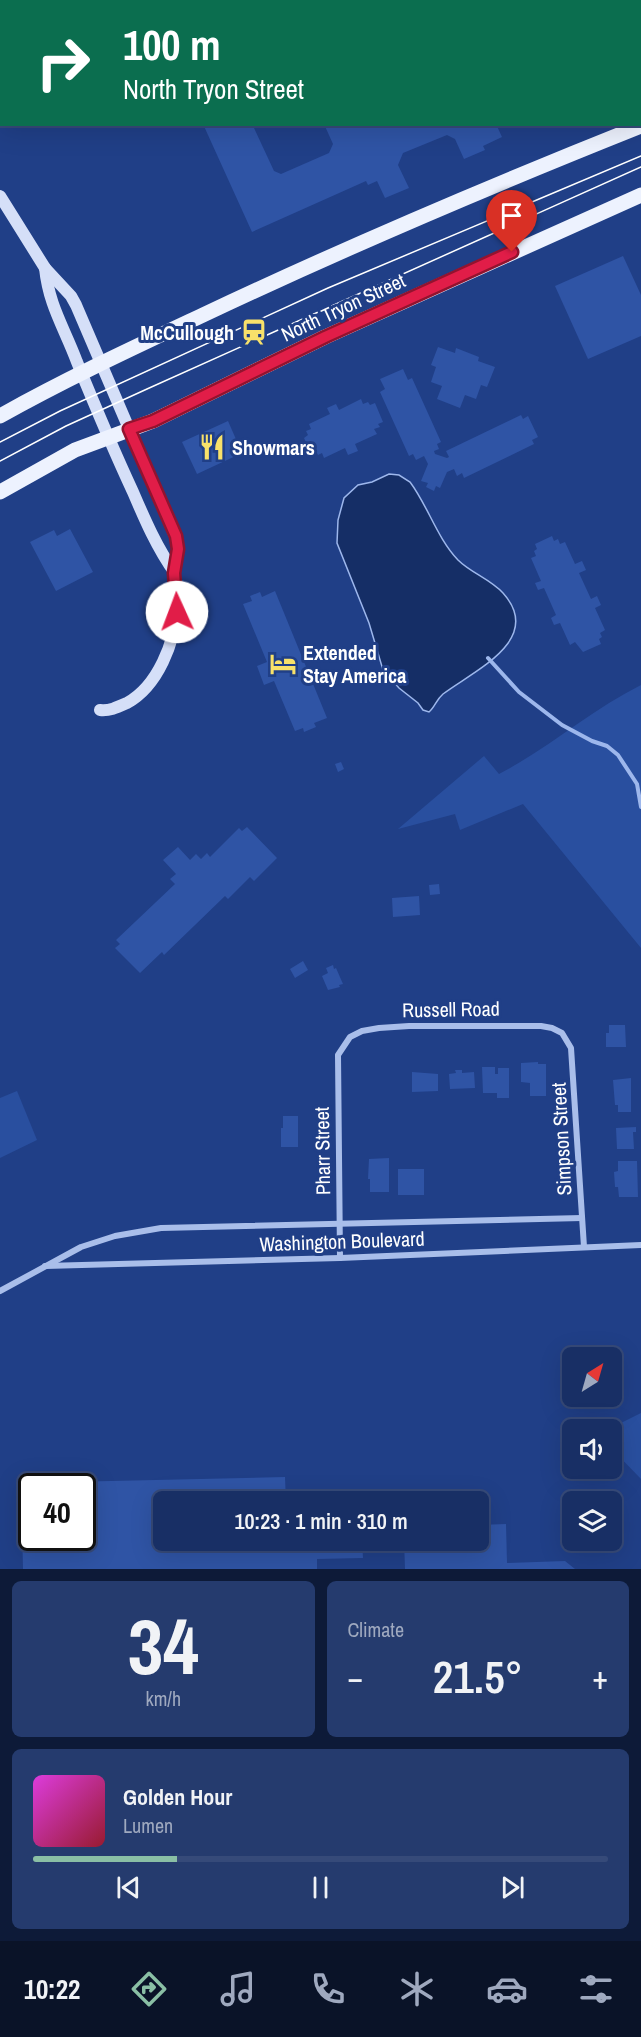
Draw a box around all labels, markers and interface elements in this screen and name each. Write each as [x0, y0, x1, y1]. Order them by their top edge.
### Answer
text: 100 m [123, 17, 221, 73]
icon: right [24, 24, 102, 102]
text: North Tryon Street [123, 71, 304, 107]
pin [486, 190, 537, 252]
icon: arrive [495, 199, 528, 232]
street label: North Tryon Street [277, 266, 410, 348]
station icon: McCullough [239, 317, 269, 347]
place label: McCullough [140, 319, 234, 346]
restaurant icon: Showmars [197, 432, 227, 462]
place label: Showmars [232, 434, 315, 461]
position arrow [145, 580, 209, 644]
place label: Extended Stay America [303, 639, 406, 689]
hotel icon: Extended Stay America [268, 649, 298, 679]
street label: Russell Road [402, 995, 500, 1023]
street label: Simpson Street [545, 1081, 577, 1196]
street label: Pharr Street [308, 1106, 336, 1195]
street label: Washington Boulevard [259, 1225, 425, 1257]
north arrow [562, 1347, 622, 1407]
map controls [562, 1347, 622, 1551]
button: sound [562, 1419, 622, 1479]
speed limit sign: 40 [18, 1473, 96, 1551]
button: layers [562, 1491, 622, 1551]
text: 10:23 · 1 min · 310 m [234, 1506, 408, 1536]
text: 34 [128, 1593, 199, 1698]
text: Climate [348, 1616, 404, 1643]
text: 21.5° [433, 1646, 523, 1707]
text: − [348, 1655, 363, 1699]
text: + [592, 1655, 608, 1699]
text: km/h [145, 1685, 181, 1712]
text: Golden Hour [123, 1782, 232, 1812]
text: Lumen [123, 1812, 173, 1839]
icon: previous [112, 1871, 145, 1904]
icon: pause [304, 1871, 337, 1904]
icon: next [496, 1871, 529, 1904]
icon: directions [128, 1968, 170, 2010]
icon: music [217, 1968, 259, 2010]
icon: phone [307, 1968, 349, 2010]
icon: climate [396, 1968, 438, 2010]
icon: car [486, 1968, 528, 2010]
icon: filters [575, 1968, 617, 2010]
text: 10:22 [24, 1971, 80, 2007]

